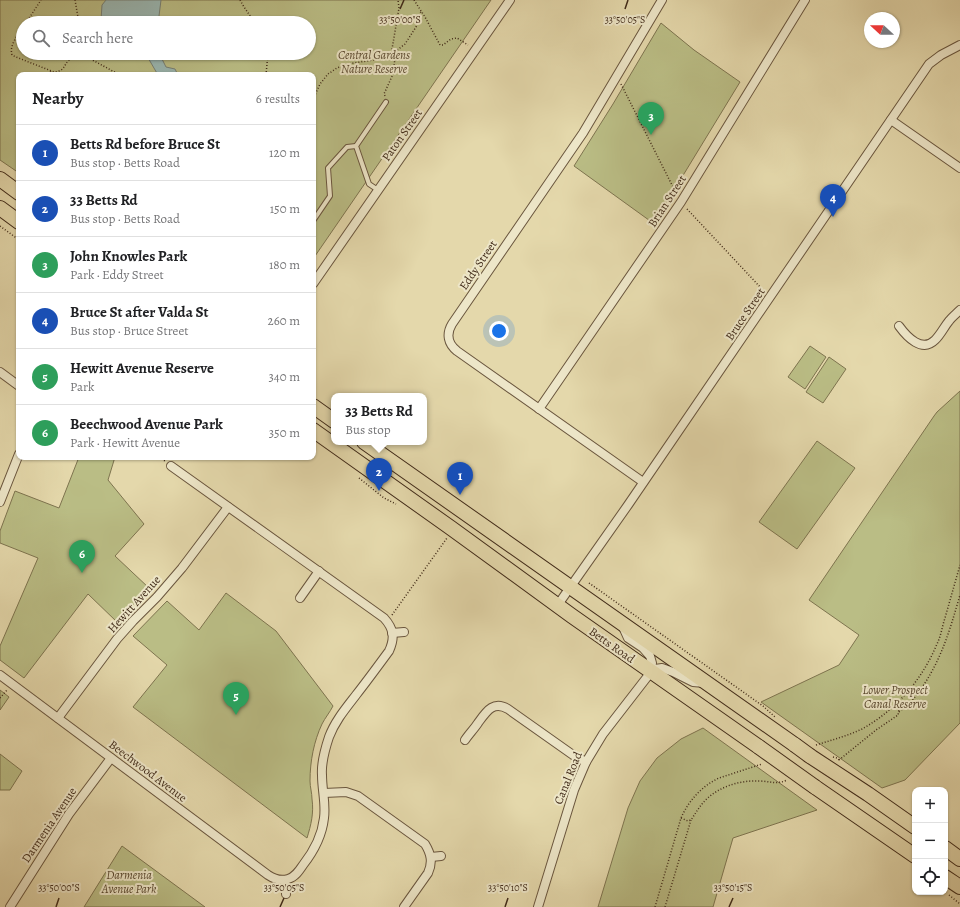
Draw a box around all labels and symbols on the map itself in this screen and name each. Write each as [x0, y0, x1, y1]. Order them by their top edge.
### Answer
north arrow [864, 12, 900, 48]
text: 33°50'00"S [379, 13, 421, 26]
text: 33°50'05"S [605, 13, 645, 26]
park label: Central Gardens Nature Reserve [338, 47, 410, 77]
pin: 3 [638, 102, 664, 135]
street label: Paton Street [378, 106, 426, 164]
street label: Brian Street [644, 172, 690, 230]
pin: 4 [820, 184, 846, 217]
street label: Eddy Street [455, 237, 501, 293]
street label: Bruce Street [722, 285, 769, 343]
your location [489, 321, 509, 341]
pin: 2 [366, 458, 392, 491]
pin: 1 [447, 462, 473, 495]
pin: 6 [69, 540, 95, 573]
street label: Hewitt Avenue [104, 572, 164, 636]
street label: Betts Road [586, 623, 639, 667]
pin: 5 [223, 682, 249, 715]
park label: Lower Prospect Canal Reserve [862, 682, 928, 712]
street label: Beechwood Avenue [106, 736, 190, 806]
street label: Canal Road [550, 749, 586, 807]
street label: Darmenia Avenue [18, 784, 80, 866]
park label: Darmenia Avenue Park [101, 867, 157, 897]
text: 33°50'00"S [38, 881, 80, 894]
text: 33°50'05"S [264, 881, 304, 894]
text: 33°50'10"S [488, 881, 528, 894]
text: 33°50'15"S [714, 881, 752, 894]

